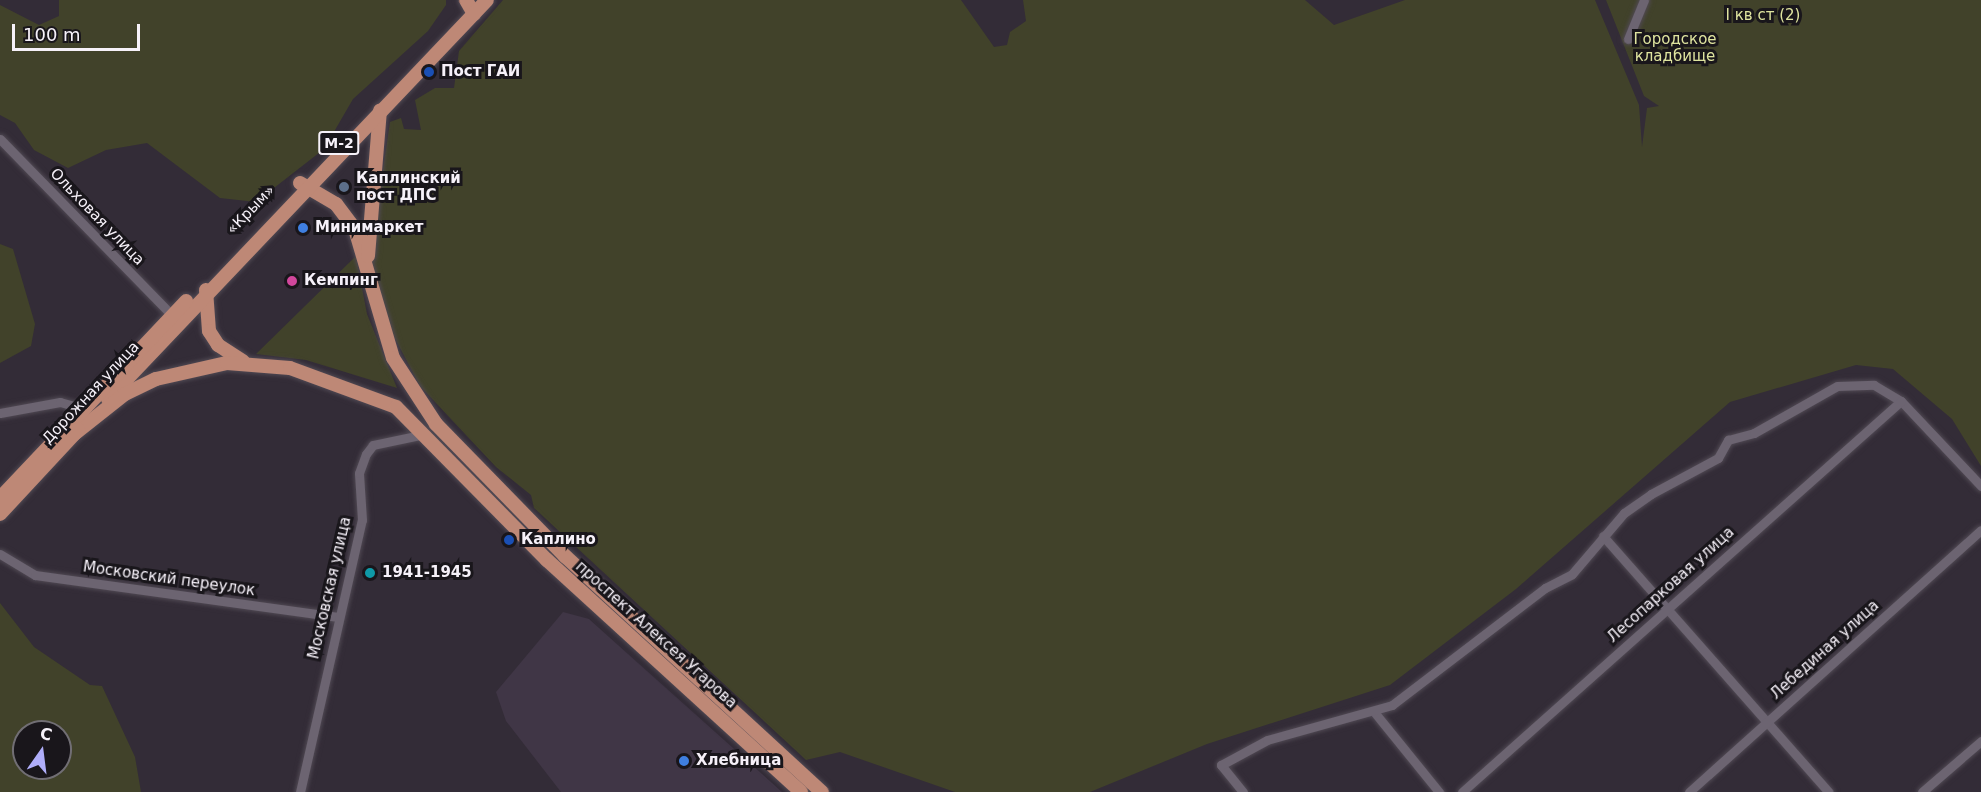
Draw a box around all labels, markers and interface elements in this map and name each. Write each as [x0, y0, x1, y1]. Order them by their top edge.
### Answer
park label: I кв ст (2) [1726, 7, 1800, 25]
scale bar [15, 12, 142, 50]
text: 100 m [23, 24, 81, 45]
park label: Городское кладбище [1633, 30, 1717, 65]
place label: Пост ГАИ [441, 63, 520, 81]
marker: Пост ГАИ [422, 65, 436, 79]
road number: М-2 [318, 132, 360, 154]
street label: Ольховая улица [46, 165, 148, 269]
place label: Каплинский пост ДПС [356, 169, 461, 204]
marker: Каплинский пост ДПС [337, 180, 351, 194]
street label: «Крым» [223, 182, 279, 238]
place label: Минимаркет [315, 219, 423, 237]
marker: Минимаркет [296, 221, 310, 235]
place label: Кемпинг [304, 272, 378, 290]
marker: Кемпинг [285, 274, 299, 288]
street label: Дорожная улица [39, 338, 143, 448]
street label: Московская улица [305, 515, 355, 661]
street label: Лесопарковая улица [1604, 523, 1738, 647]
place label: Каплино [521, 531, 596, 549]
marker: Каплино [502, 533, 516, 547]
street label: Московский переулок [82, 558, 256, 600]
street label: проспект Алексея Угарова [572, 558, 740, 712]
place label: 1941-1945 [382, 564, 472, 582]
marker: 1941-1945 [363, 566, 377, 580]
street label: Лебединая улица [1767, 597, 1883, 703]
north arrow [12, 720, 72, 780]
text: С [38, 723, 54, 745]
place label: Хлебница [696, 752, 781, 770]
marker: Хлебница [677, 754, 691, 768]

